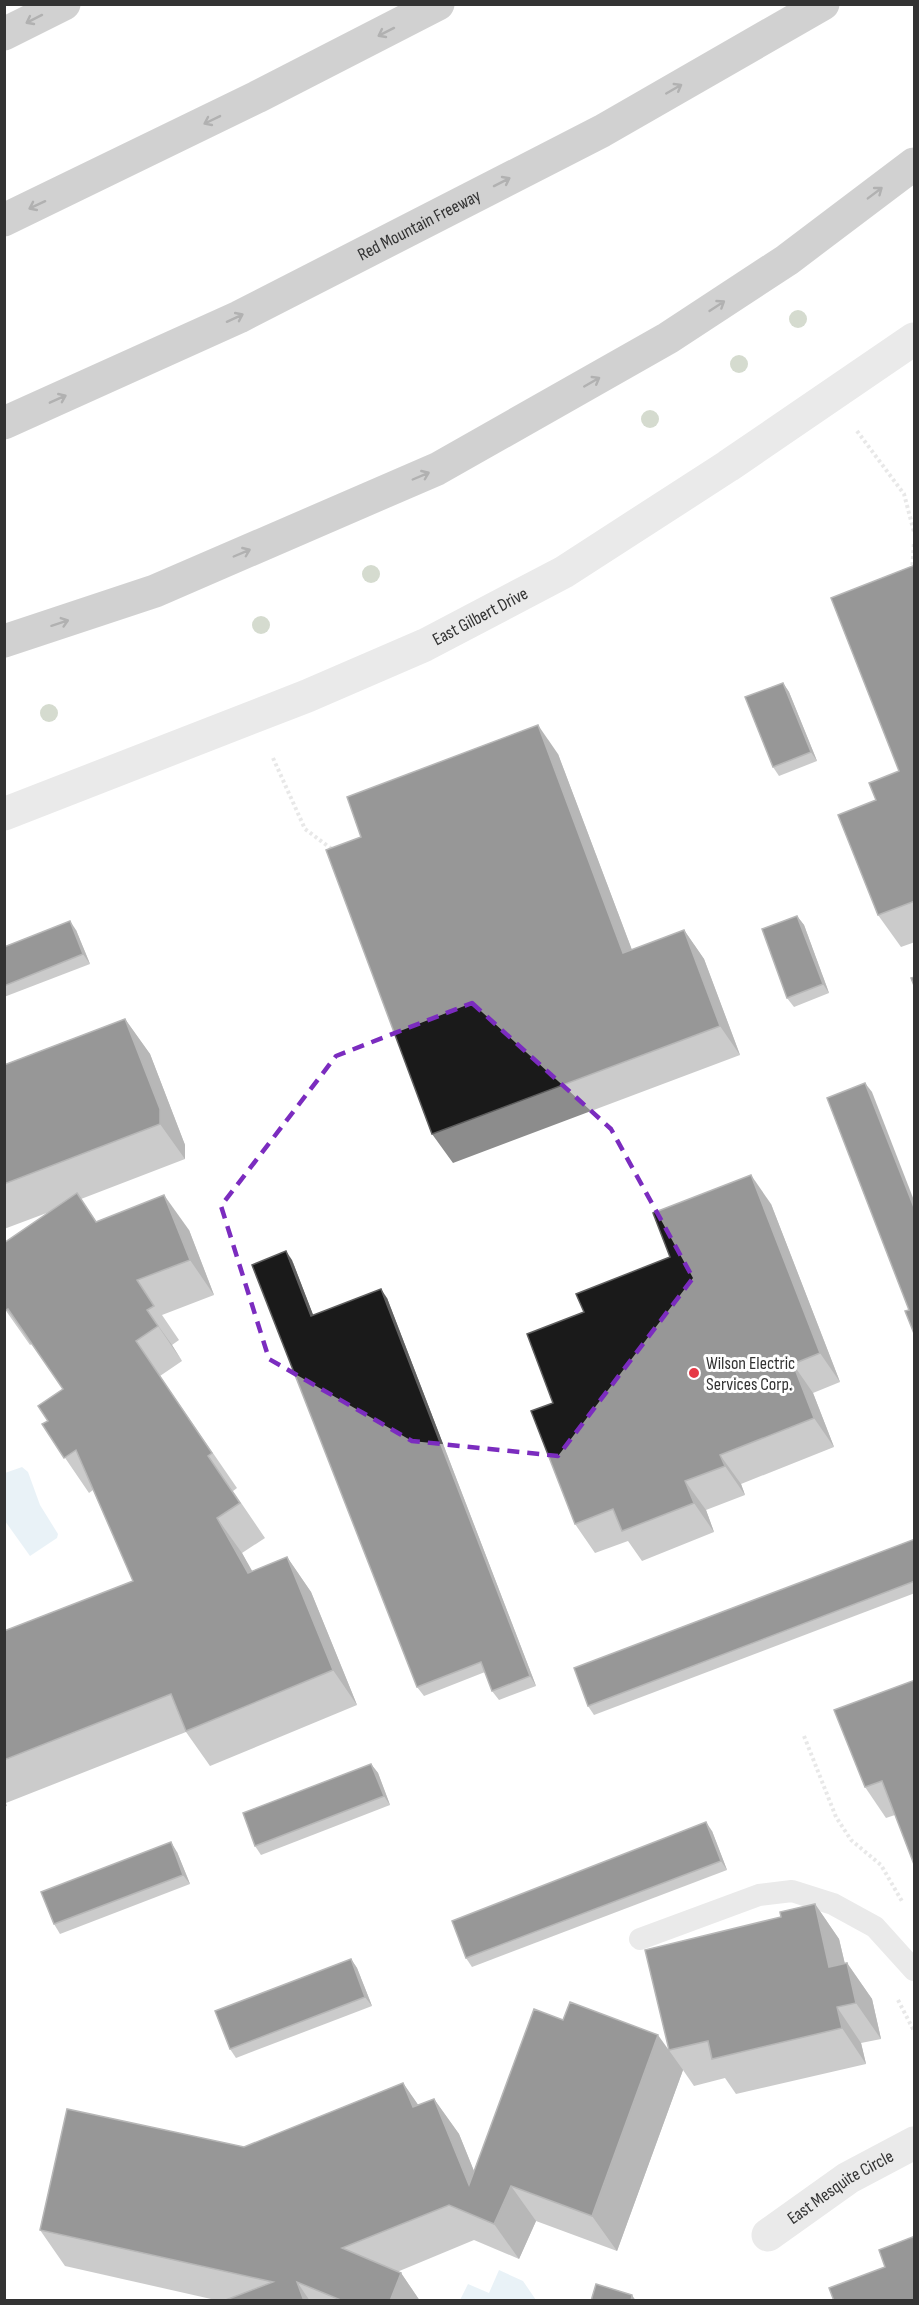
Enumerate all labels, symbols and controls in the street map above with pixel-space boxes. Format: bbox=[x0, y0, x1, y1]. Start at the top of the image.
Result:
one-way arrow bbox=[25, 14, 43, 26]
one-way arrow bbox=[377, 26, 395, 38]
one-way arrow bbox=[665, 83, 682, 95]
one-way arrow bbox=[204, 114, 221, 126]
one-way arrow bbox=[493, 175, 511, 187]
street label: Red Mountain Freeway bbox=[354, 185, 484, 265]
one-way arrow bbox=[867, 187, 883, 200]
one-way arrow bbox=[28, 200, 46, 212]
one-way arrow bbox=[708, 300, 725, 312]
one-way arrow bbox=[226, 312, 244, 324]
one-way arrow bbox=[582, 376, 600, 387]
one-way arrow bbox=[48, 392, 66, 404]
one-way arrow bbox=[412, 470, 430, 481]
one-way arrow bbox=[233, 547, 251, 558]
street label: East Gilbert Drive bbox=[429, 582, 531, 650]
one-way arrow bbox=[50, 616, 69, 627]
place label: Wilson Electric Services Corp. bbox=[706, 1353, 795, 1395]
marker: Wilson Electric Services Corp. bbox=[687, 1366, 701, 1380]
street label: East Mesquite Circle bbox=[783, 2145, 897, 2228]

